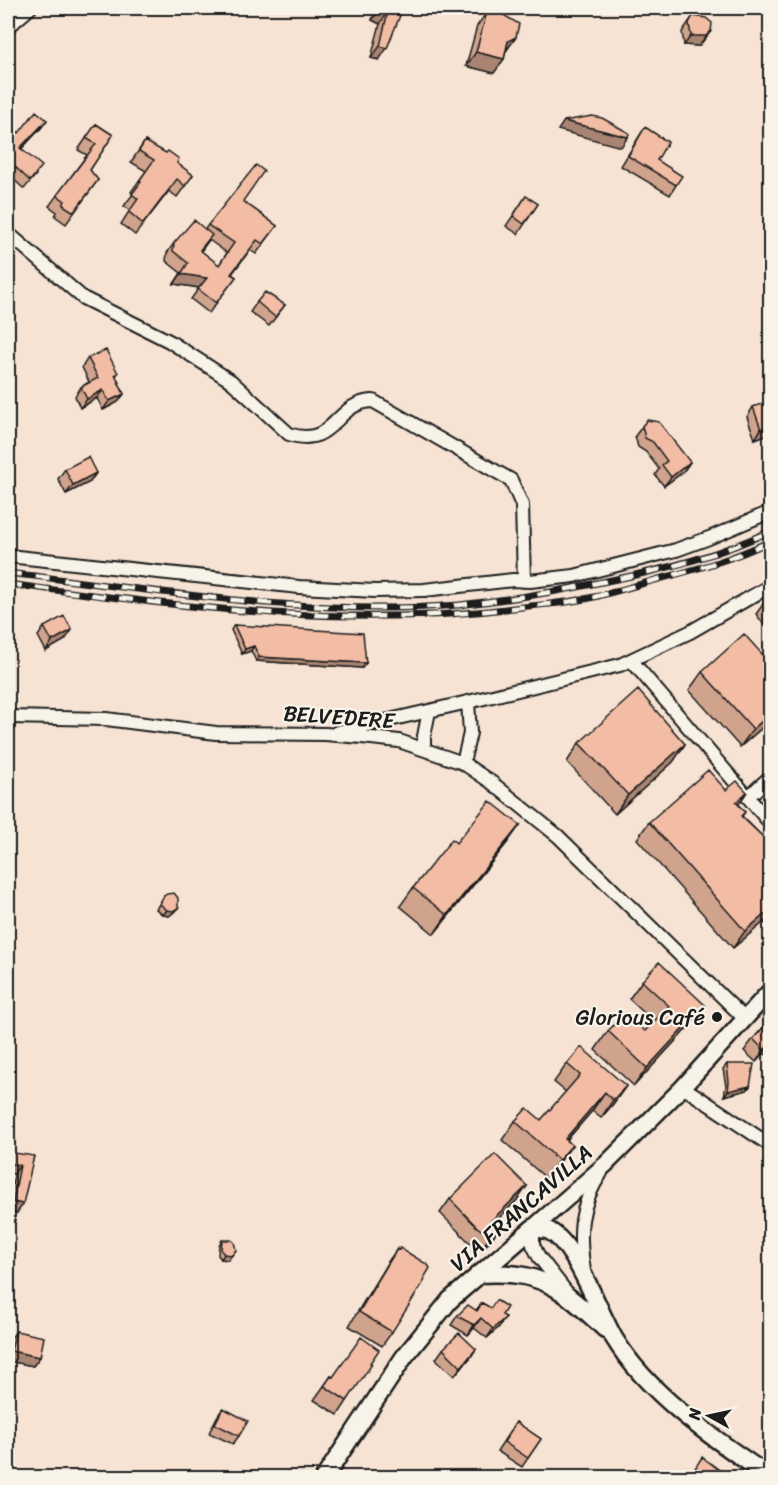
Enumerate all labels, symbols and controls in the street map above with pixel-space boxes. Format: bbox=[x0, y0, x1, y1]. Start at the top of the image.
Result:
street label: BELVEDERE bbox=[282, 694, 398, 740]
place label: Glorious Café bbox=[576, 998, 705, 1037]
marker: Glorious Café bbox=[710, 1010, 724, 1024]
street label: VIA FRANCAVILLA bbox=[441, 1135, 601, 1281]
north arrow bbox=[679, 1386, 739, 1446]
text: N bbox=[679, 1406, 710, 1422]

